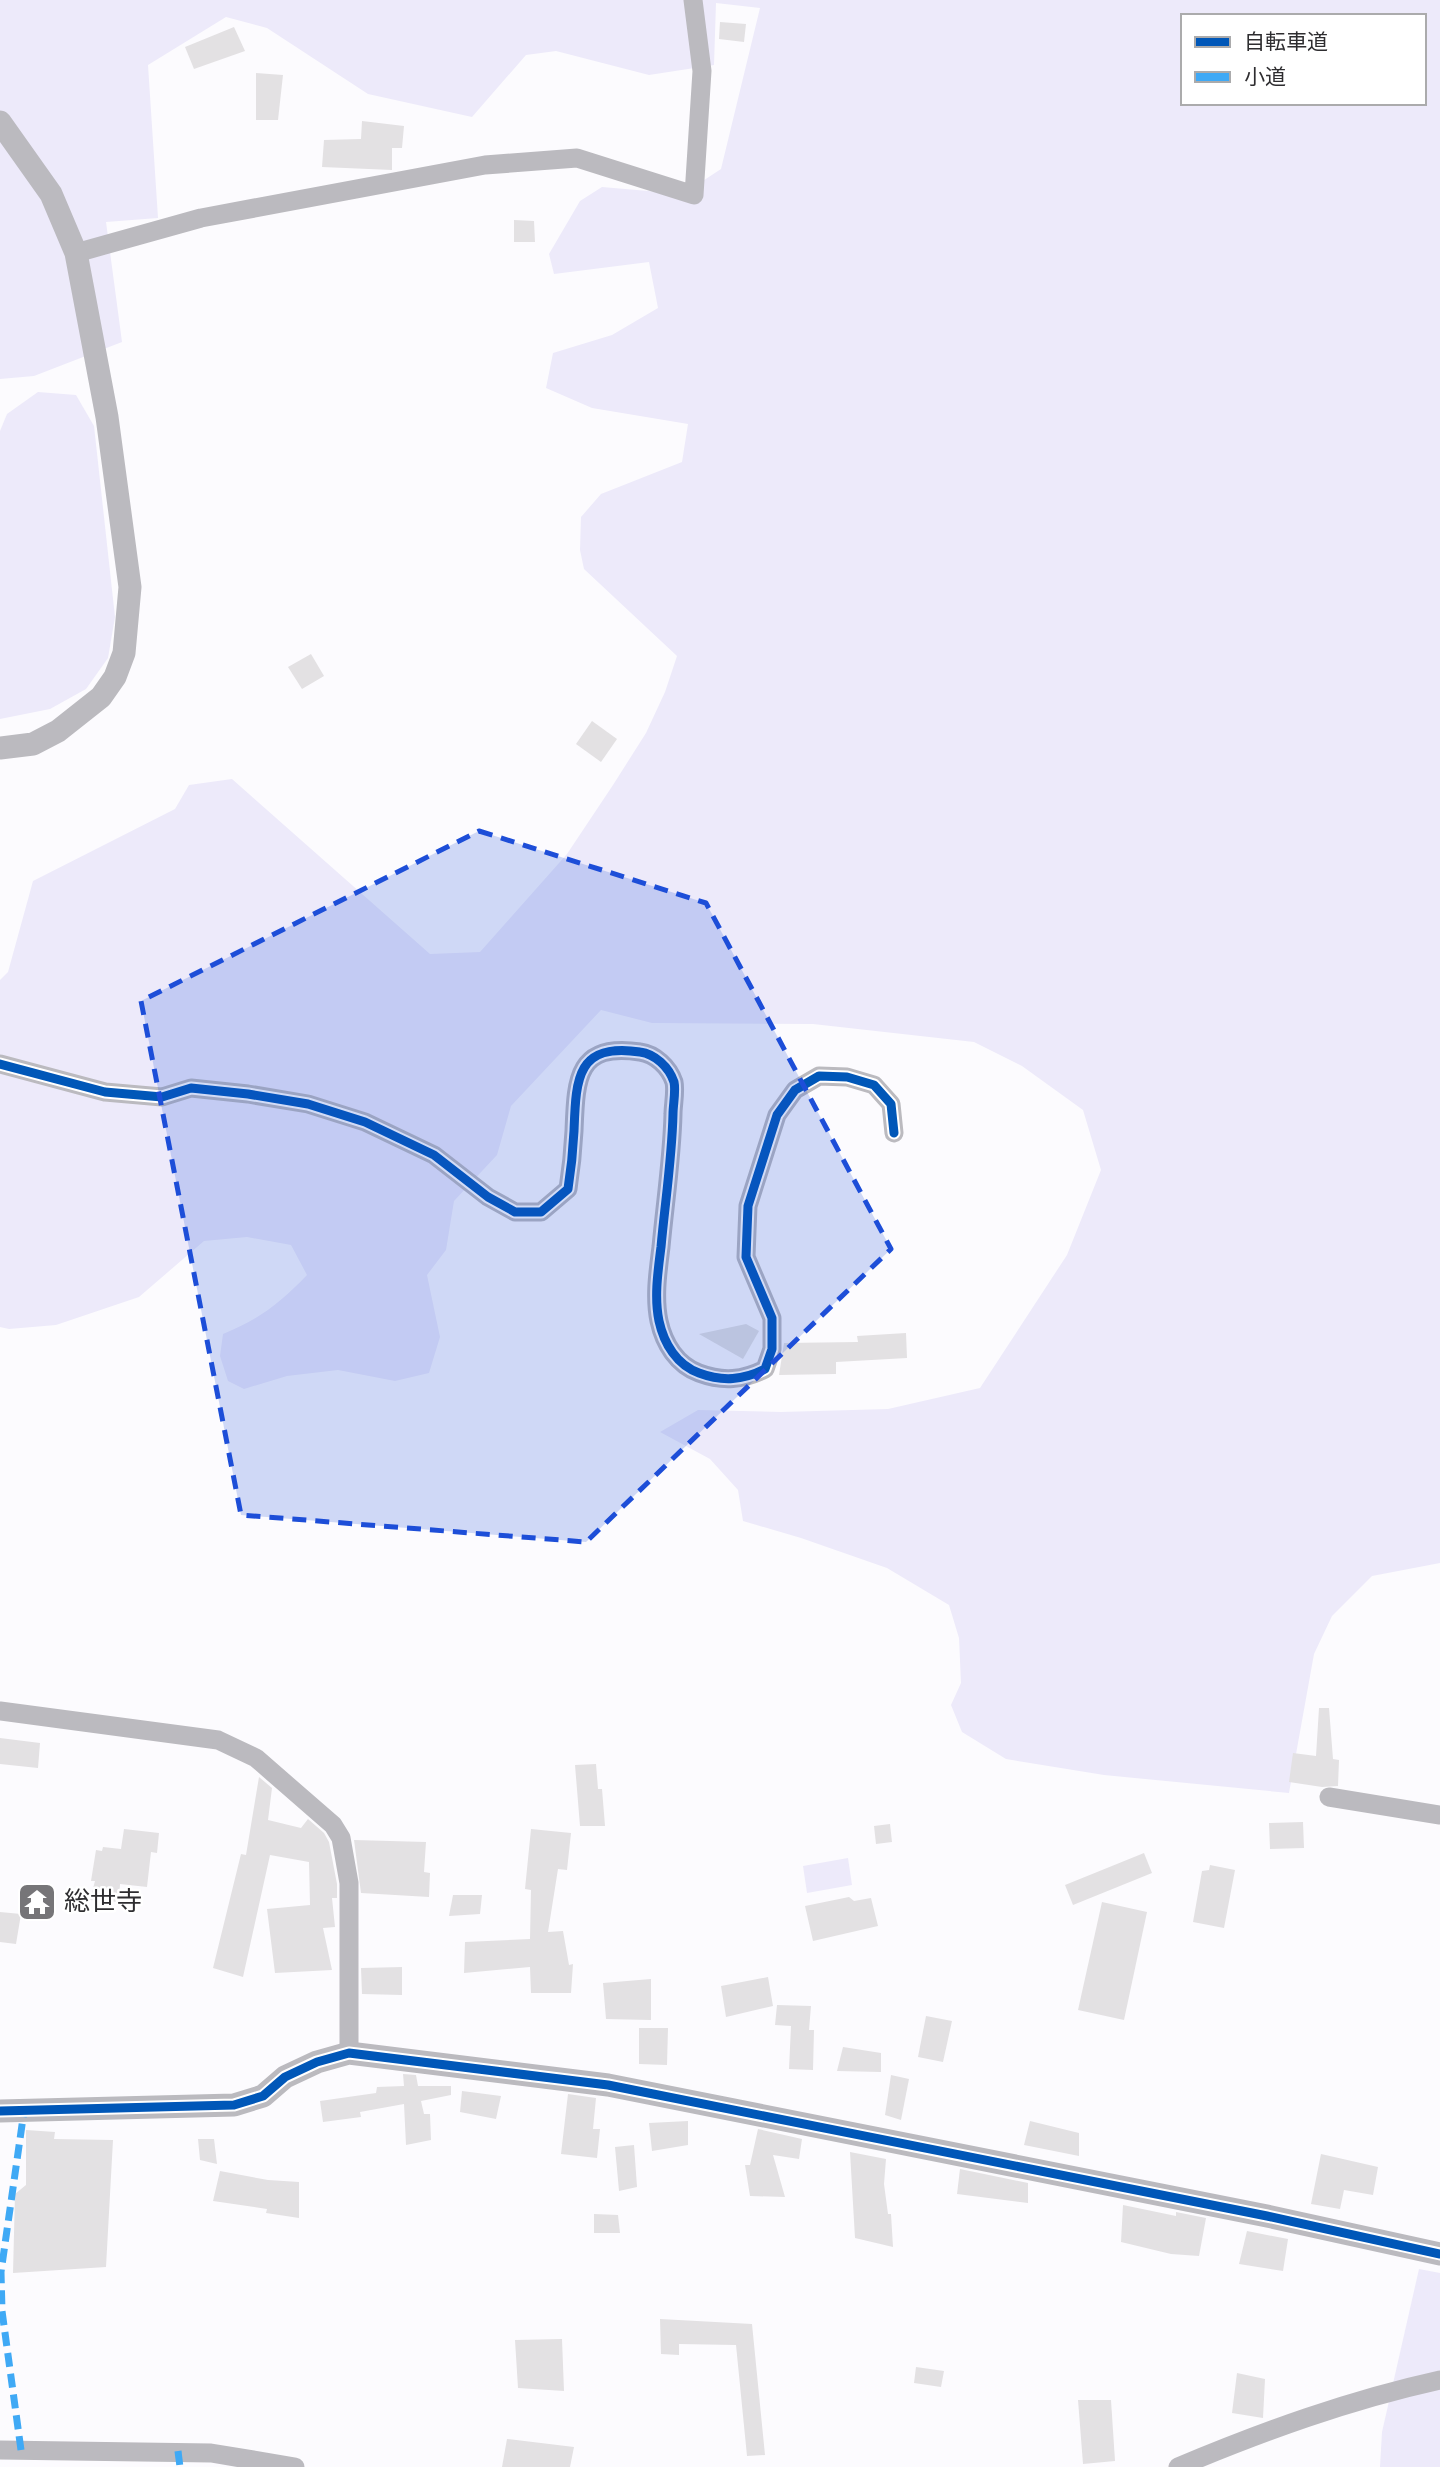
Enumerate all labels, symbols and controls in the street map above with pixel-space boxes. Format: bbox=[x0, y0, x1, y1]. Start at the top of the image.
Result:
legend bbox=[1181, 14, 1426, 105]
text: 自転車道 bbox=[1244, 31, 1328, 53]
text: 小道 bbox=[1244, 66, 1286, 88]
temple icon: 総世寺 bbox=[16, 1881, 58, 1923]
place label: 総世寺 bbox=[64, 1888, 142, 1915]

